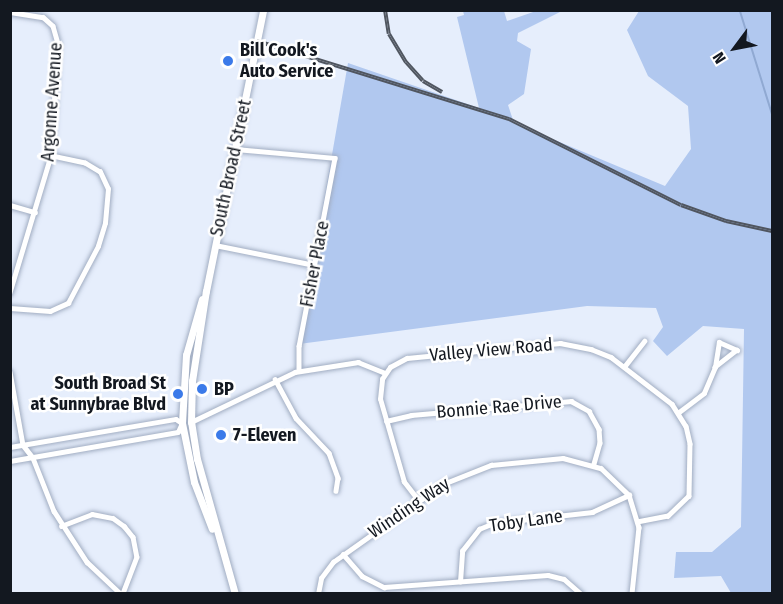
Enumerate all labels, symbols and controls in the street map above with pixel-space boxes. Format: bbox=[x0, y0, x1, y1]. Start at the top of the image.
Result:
north arrow bbox=[705, 18, 765, 78]
place label: Bill Cook's Auto Service bbox=[240, 40, 333, 82]
street label: Argonne Avenue bbox=[37, 42, 67, 162]
text: N bbox=[709, 49, 730, 67]
marker: Bill Cook's Auto Service bbox=[221, 54, 235, 68]
street label: South Broad Street bbox=[206, 98, 256, 238]
street label: Fisher Place bbox=[296, 219, 334, 309]
street label: Valley View Road bbox=[429, 334, 553, 366]
place label: South Broad St at Sunnybrae Blvd bbox=[30, 373, 166, 416]
place label: BP bbox=[214, 378, 234, 400]
marker: BP bbox=[195, 382, 209, 396]
marker: South Broad St at Sunnybrae Blvd bbox=[171, 387, 185, 401]
street label: Bonnie Rae Drive bbox=[435, 391, 563, 423]
place label: 7-Eleven bbox=[233, 424, 296, 446]
marker: 7-Eleven bbox=[214, 428, 228, 442]
street label: Winding Way bbox=[364, 473, 454, 543]
street label: Toby Lane bbox=[488, 505, 564, 537]

